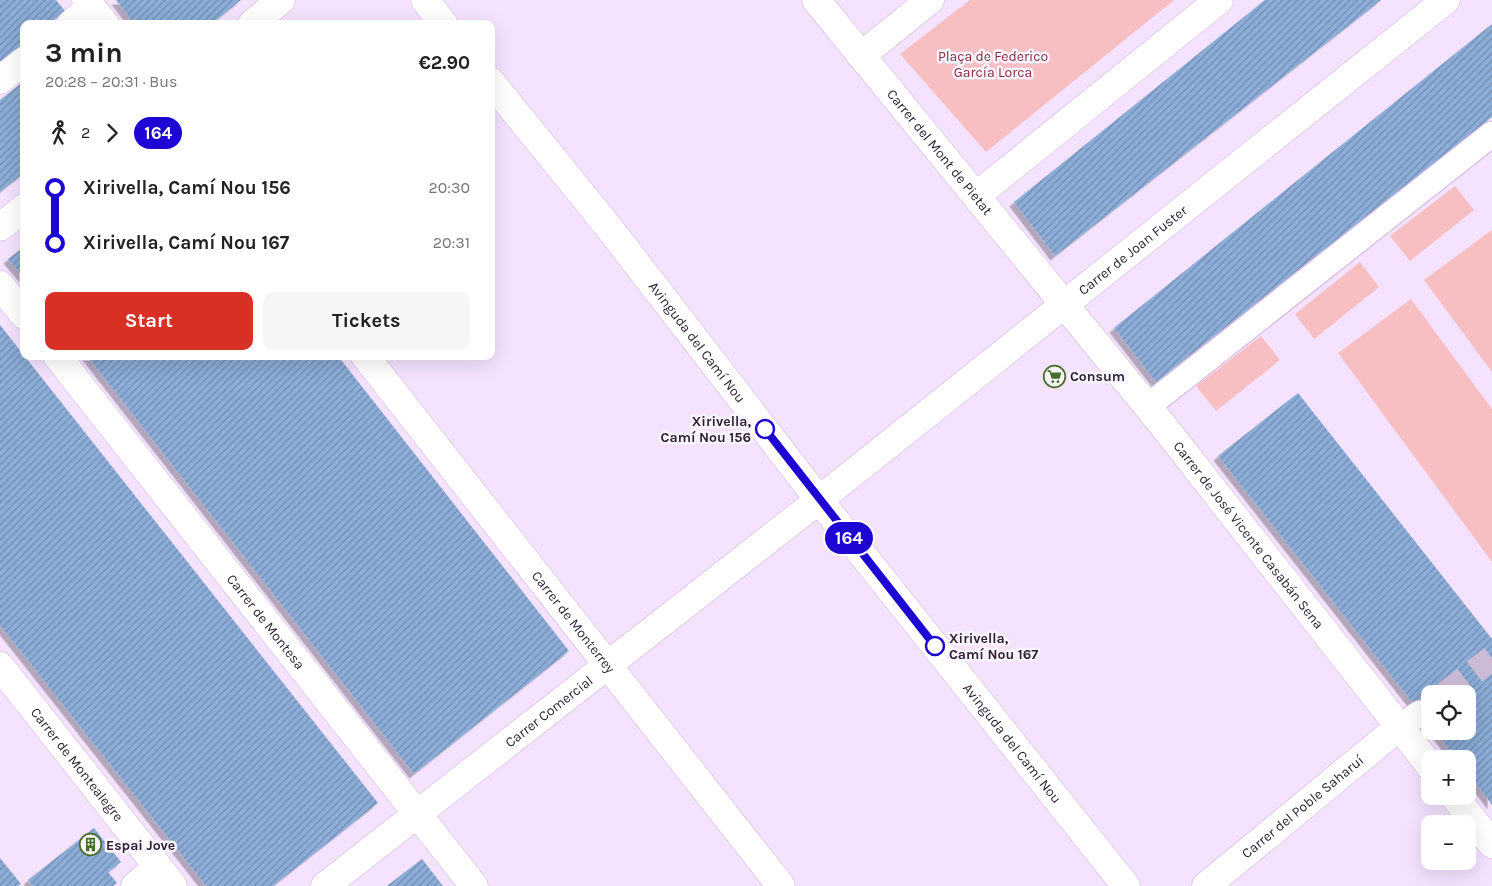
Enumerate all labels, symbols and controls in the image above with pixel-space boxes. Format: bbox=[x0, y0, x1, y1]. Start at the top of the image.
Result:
text: 3 min bbox=[45, 36, 123, 69]
park label: Plaça de Federico García Lorca bbox=[938, 48, 1048, 81]
text: €2.90 bbox=[419, 52, 470, 74]
text: 20:28 – 20:31 · Bus bbox=[45, 72, 177, 91]
street label: Carrer del Mont de Pietat bbox=[884, 85, 996, 218]
icon: walk bbox=[45, 119, 73, 147]
icon: forward bbox=[98, 119, 126, 147]
text: 164 bbox=[144, 122, 172, 144]
text: 2 bbox=[81, 123, 90, 142]
text: Xirivella, Camí Nou 156 bbox=[83, 177, 291, 199]
text: 20:30 bbox=[429, 178, 470, 197]
street label: Carrer de Joan Fuster bbox=[1075, 201, 1191, 298]
text: Xirivella, Camí Nou 167 bbox=[83, 232, 289, 254]
text: 20:31 bbox=[433, 233, 470, 252]
street label: Avinguda del Camí Nou bbox=[645, 278, 749, 406]
button: Start bbox=[45, 292, 253, 350]
button: Tickets bbox=[263, 292, 470, 350]
supermarket icon: Consum bbox=[1042, 364, 1066, 388]
place label: Consum bbox=[1070, 368, 1125, 385]
place label: Xirivella, Camí Nou 156 bbox=[661, 413, 751, 446]
marker: Xirivella, Camí Nou 156 bbox=[755, 419, 775, 439]
street label: Carrer de José Vicente Casabán Sena bbox=[1170, 438, 1328, 632]
line badge: 164 bbox=[820, 522, 878, 554]
text: 164 bbox=[835, 527, 863, 549]
street label: Carrer de Monterrey bbox=[528, 567, 619, 677]
street label: Carrer de Montesa bbox=[223, 571, 309, 673]
place label: Xirivella, Camí Nou 167 bbox=[949, 630, 1038, 663]
marker: Xirivella, Camí Nou 167 bbox=[925, 636, 945, 656]
street label: Carrer Comercial bbox=[502, 672, 596, 751]
street label: Avinguda del Camí Nou bbox=[959, 680, 1065, 807]
map controls bbox=[1421, 685, 1476, 870]
button: locate bbox=[1421, 685, 1476, 740]
street label: Carrer de Montealegre bbox=[27, 704, 127, 825]
button: + bbox=[1421, 750, 1476, 805]
street label: Carrer del Poble Saharuí bbox=[1238, 751, 1368, 862]
button: − bbox=[1421, 815, 1476, 870]
building icon: Espai Jove bbox=[78, 833, 102, 857]
place label: Espai Jove bbox=[106, 837, 175, 854]

